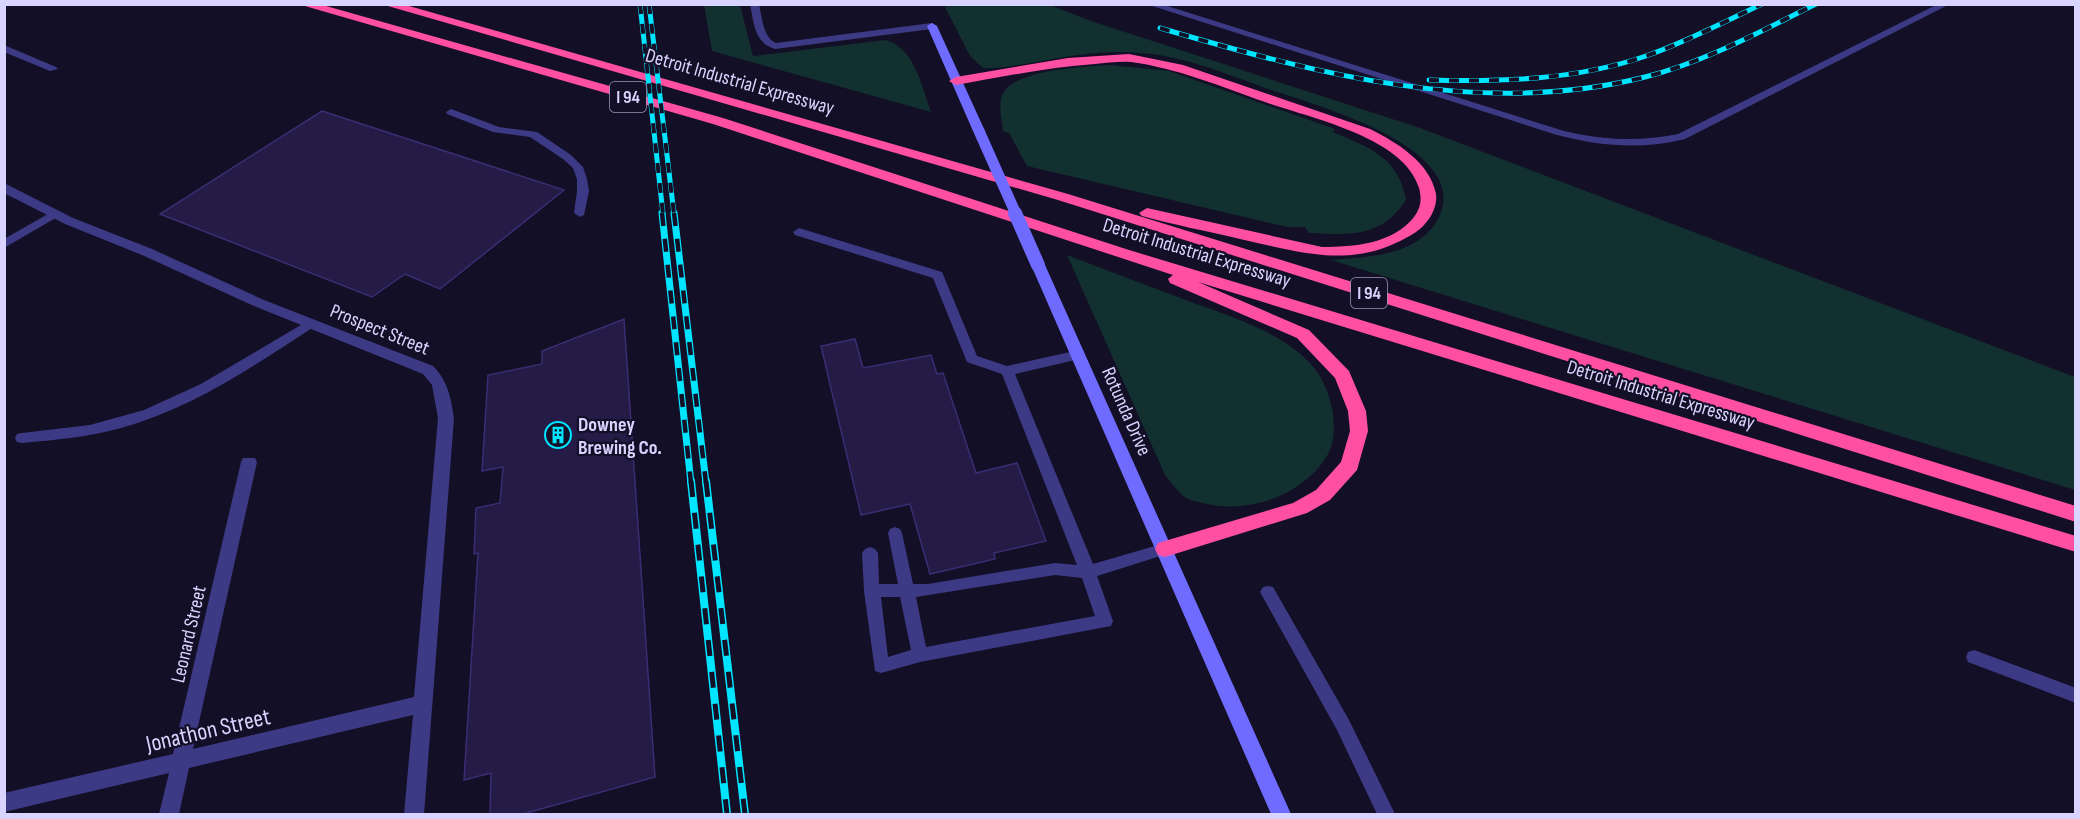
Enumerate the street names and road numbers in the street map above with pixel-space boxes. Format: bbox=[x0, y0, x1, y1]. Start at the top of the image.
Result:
street label: Detroit Industrial Expressway bbox=[643, 44, 837, 120]
road number: I 94 bbox=[610, 82, 646, 112]
street label: Detroit Industrial Expressway bbox=[1100, 213, 1294, 293]
road number: I 94 bbox=[1351, 278, 1387, 308]
street label: Prospect Street bbox=[326, 299, 433, 361]
street label: Detroit Industrial Expressway bbox=[1564, 355, 1758, 435]
street label: Rotunda Drive bbox=[1096, 363, 1156, 459]
street label: Leonard Street bbox=[166, 583, 212, 685]
street label: Jonathon Street bbox=[142, 702, 273, 759]

